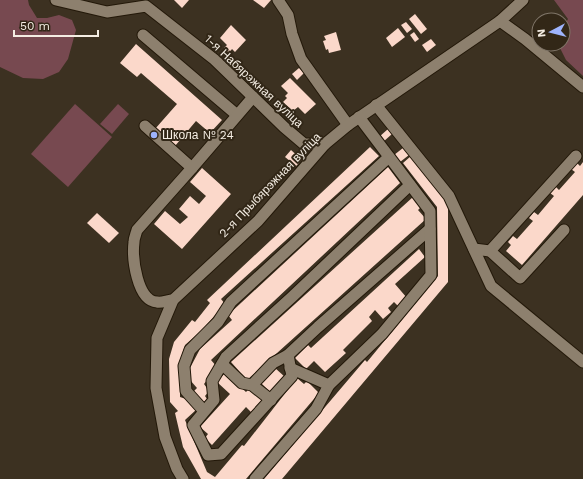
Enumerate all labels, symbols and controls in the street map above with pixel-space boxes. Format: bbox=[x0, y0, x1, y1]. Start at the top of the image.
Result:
scale bar bbox=[14, 12, 98, 38]
north arrow bbox=[531, 12, 571, 52]
text: 50 m bbox=[20, 19, 50, 33]
text: N bbox=[535, 28, 549, 38]
street label: 1-я Набярэжная вуліца bbox=[202, 32, 306, 131]
place label: Школа № 24 bbox=[162, 128, 234, 142]
street label: 2-я Прыбярэжная вуліца bbox=[216, 129, 324, 240]
marker: Школа № 24 bbox=[149, 130, 159, 140]

